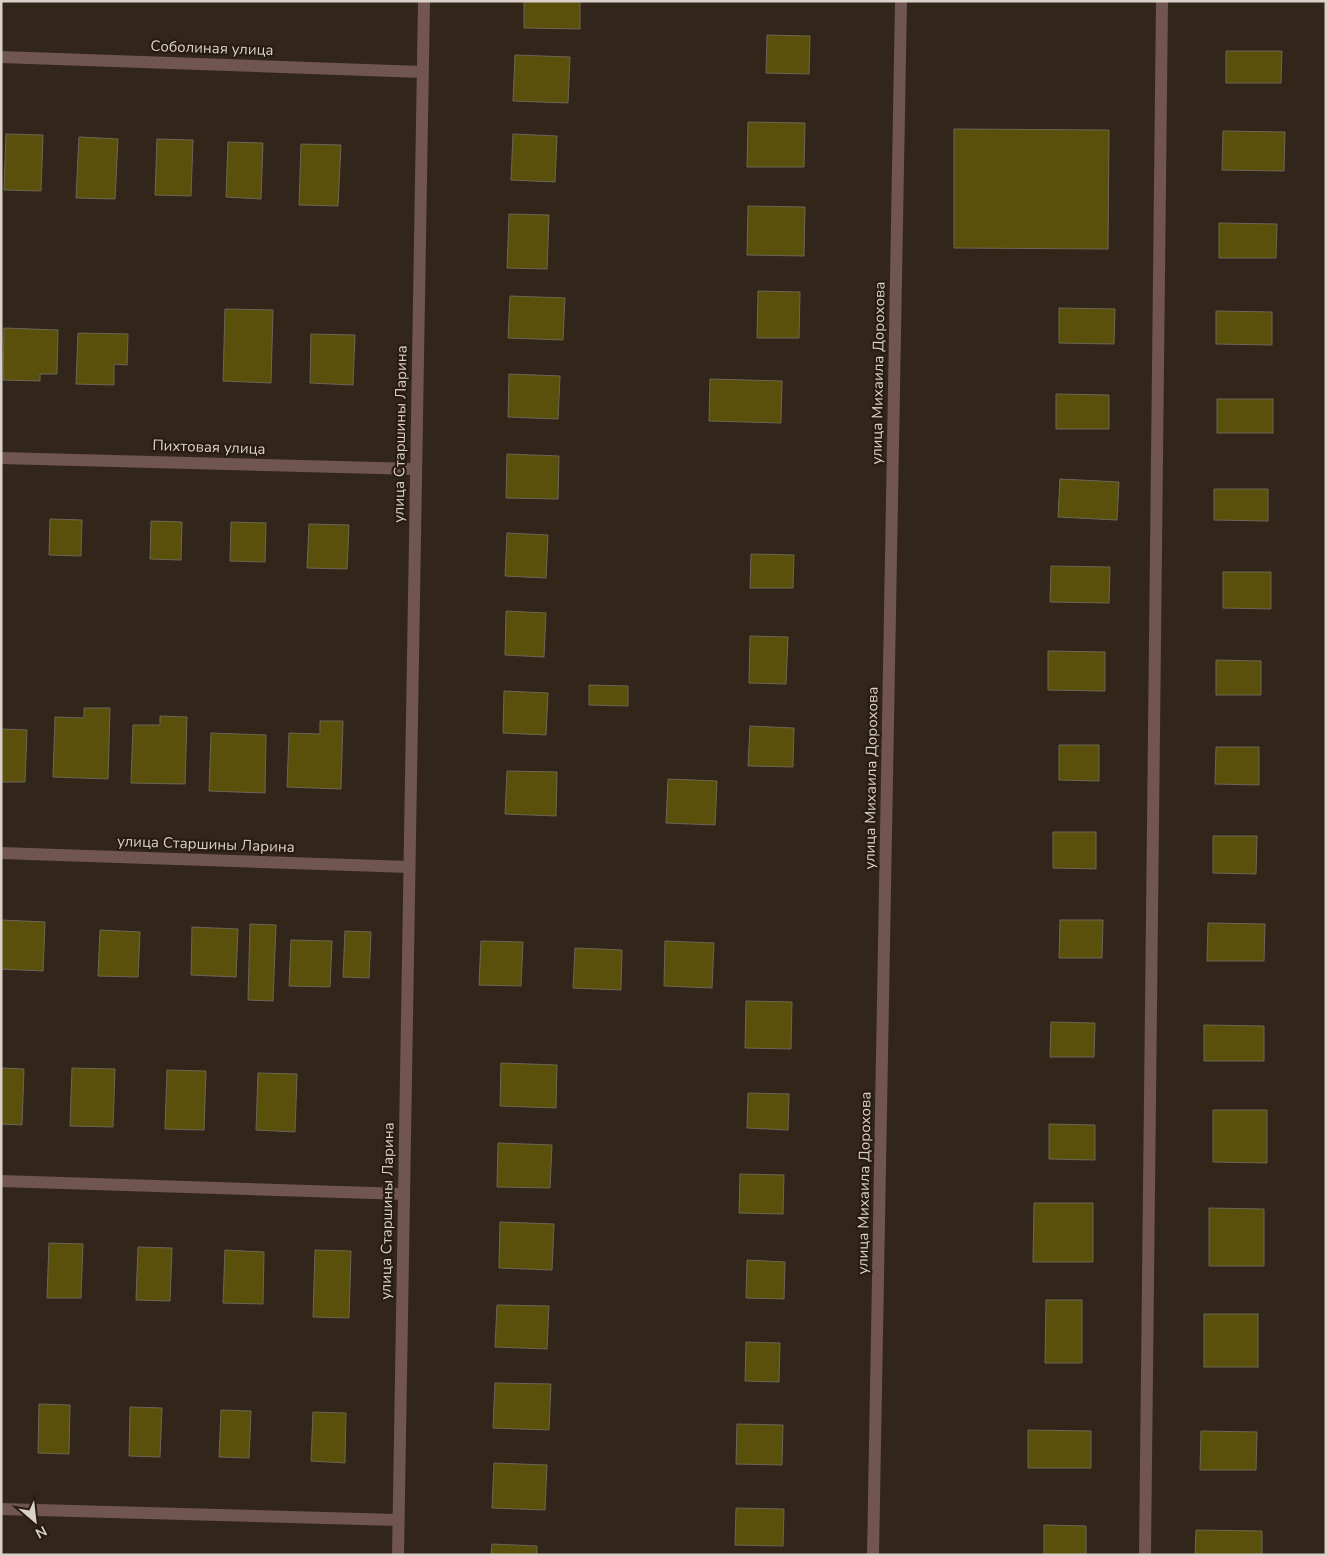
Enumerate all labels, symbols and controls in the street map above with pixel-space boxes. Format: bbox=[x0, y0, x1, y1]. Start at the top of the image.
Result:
street label: Соболиная улица bbox=[150, 36, 274, 60]
street label: улица Михаила Дорохова bbox=[866, 282, 890, 464]
street label: улица Старшины Ларина bbox=[388, 345, 412, 523]
street label: Пихтовая улица bbox=[152, 435, 266, 459]
street label: улица Михаила Дорохова bbox=[859, 687, 883, 869]
street label: улица Старшины Ларина bbox=[117, 831, 295, 857]
street label: улица Михаила Дорохова bbox=[852, 1092, 876, 1274]
street label: улица Старшины Ларина bbox=[375, 1122, 399, 1300]
north arrow bbox=[10, 1496, 60, 1546]
text: N bbox=[32, 1521, 50, 1543]

